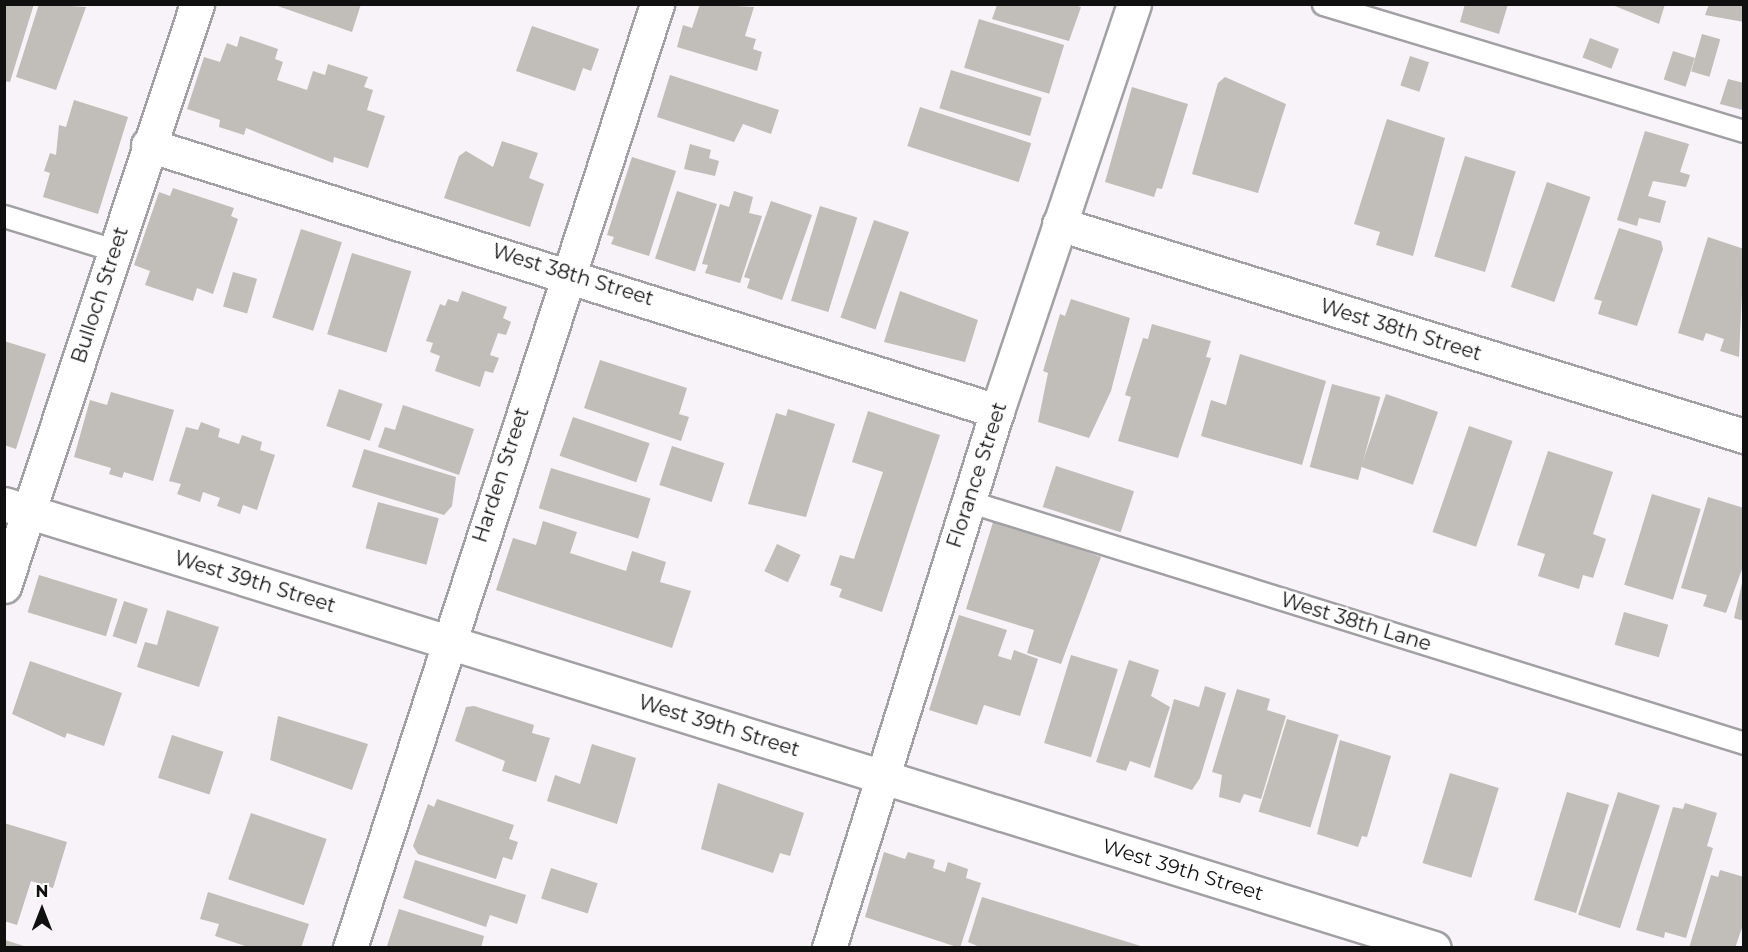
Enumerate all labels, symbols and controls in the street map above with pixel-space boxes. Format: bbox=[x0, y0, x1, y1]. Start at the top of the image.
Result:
street label: Bulloch Street bbox=[67, 224, 133, 366]
street label: West 38th Street bbox=[489, 239, 657, 311]
street label: West 38th Street bbox=[1317, 294, 1485, 366]
street label: Florance Street bbox=[942, 399, 1012, 551]
street label: Harden Street bbox=[468, 404, 534, 546]
street label: West 39th Street bbox=[171, 546, 339, 618]
street label: West 38th Lane bbox=[1278, 588, 1434, 656]
street label: West 39th Street bbox=[635, 690, 803, 762]
street label: West 39th Street bbox=[1099, 834, 1267, 906]
north arrow bbox=[12, 880, 72, 940]
text: N bbox=[36, 882, 48, 901]

